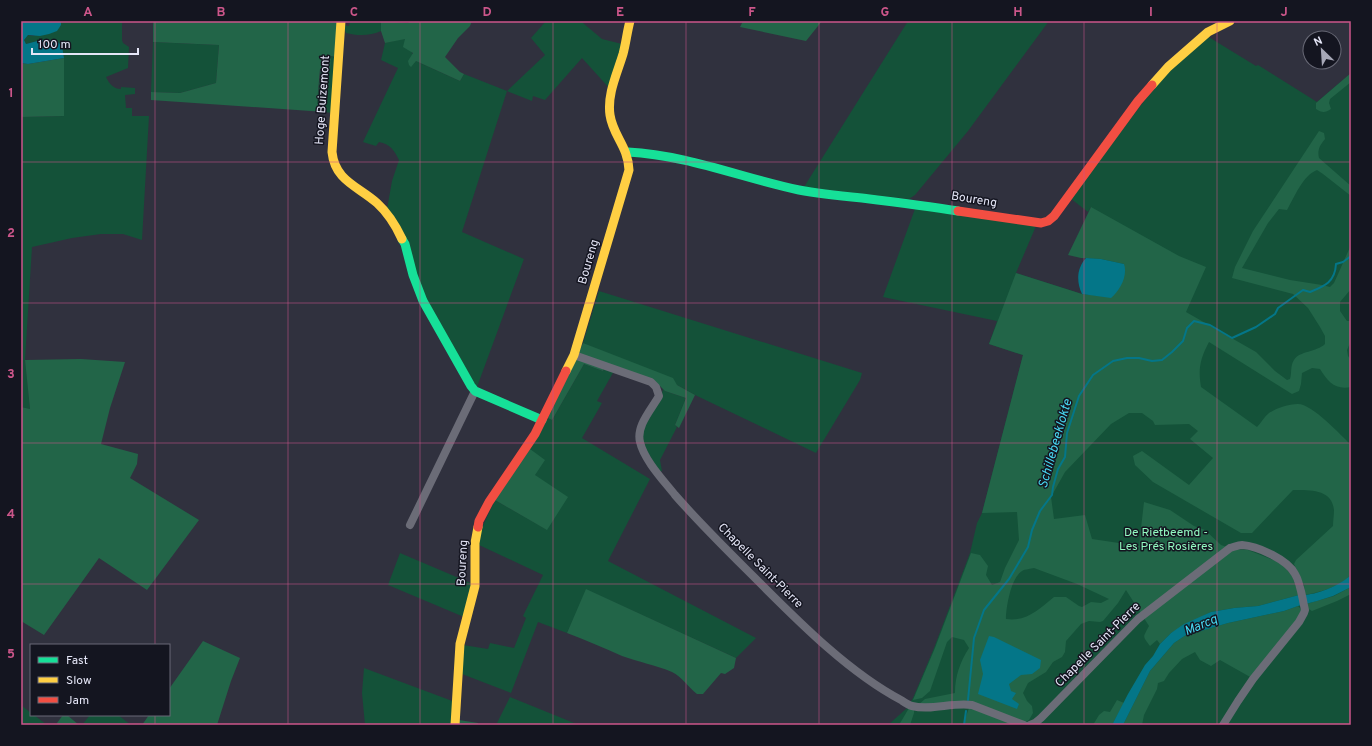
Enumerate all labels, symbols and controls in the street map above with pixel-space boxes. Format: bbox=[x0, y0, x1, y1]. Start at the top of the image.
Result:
text: A bbox=[83, 5, 93, 21]
text: B bbox=[217, 5, 226, 21]
text: C bbox=[350, 5, 358, 21]
text: D bbox=[482, 5, 492, 21]
text: E bbox=[616, 5, 624, 21]
text: F bbox=[748, 5, 756, 21]
text: G bbox=[881, 5, 890, 21]
text: H bbox=[1013, 5, 1023, 21]
text: I bbox=[1149, 5, 1153, 21]
text: J bbox=[1280, 5, 1288, 21]
scale bar bbox=[32, 30, 138, 56]
north arrow bbox=[1302, 30, 1342, 70]
text: N bbox=[1312, 34, 1325, 50]
text: 100 m bbox=[38, 37, 71, 53]
street label: Hoge Buizemont bbox=[312, 55, 334, 145]
text: 1 bbox=[8, 86, 14, 102]
street label: Boureng bbox=[950, 188, 998, 212]
text: 2 bbox=[7, 226, 15, 242]
street label: Boureng bbox=[575, 238, 603, 286]
text: 3 bbox=[7, 367, 15, 383]
water label: Schillebeeklokte bbox=[1036, 397, 1076, 490]
text: 4 bbox=[7, 507, 15, 523]
street label: Chapelle Saint-Pierre bbox=[714, 520, 806, 612]
park label: De Rietbeemd - Les Prés Rosières bbox=[1119, 525, 1213, 555]
street label: Boureng bbox=[454, 540, 472, 586]
street label: Chapelle Saint-Pierre bbox=[1052, 599, 1144, 691]
water label: Marcq bbox=[1182, 612, 1221, 640]
legend bbox=[30, 644, 170, 716]
text: 5 bbox=[7, 647, 15, 663]
text: Fast bbox=[66, 653, 88, 669]
text: Slow bbox=[66, 673, 92, 689]
text: Jam bbox=[66, 693, 89, 709]

